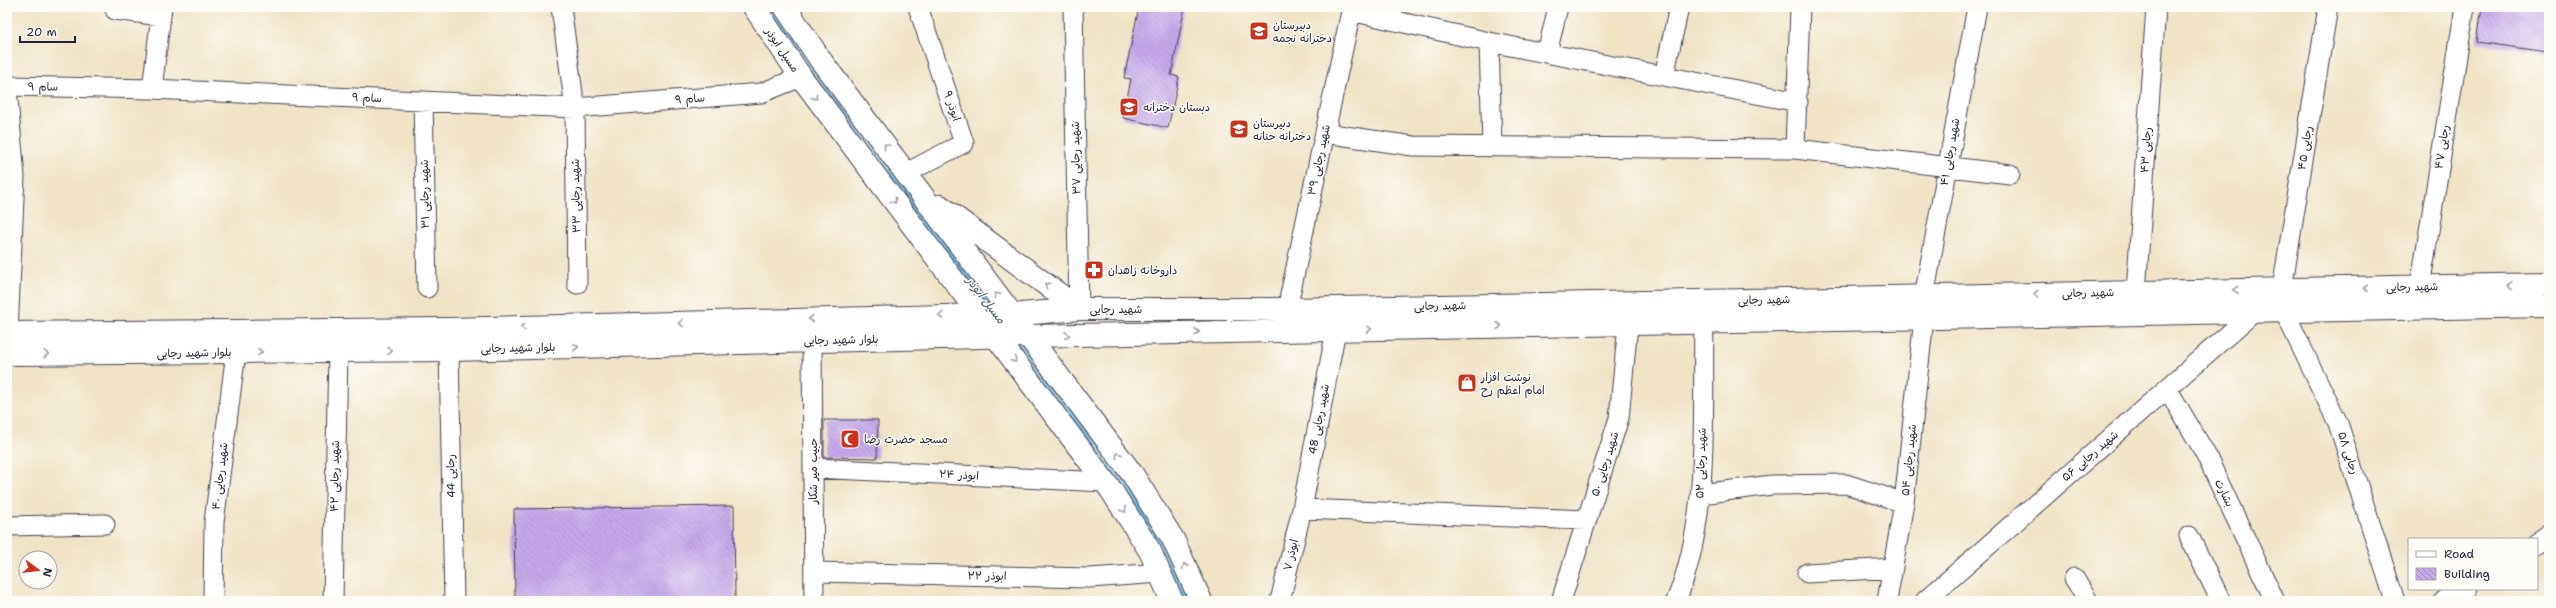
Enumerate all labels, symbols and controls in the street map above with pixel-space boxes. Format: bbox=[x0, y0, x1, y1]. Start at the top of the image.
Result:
scale bar bbox=[20, 18, 75, 44]
place label: دبیرستان دخترانه نجمه bbox=[1273, 18, 1332, 46]
school or university icon: دبیرستان دخترانه نجمه bbox=[1248, 20, 1270, 42]
text: 20 m bbox=[26, 24, 57, 40]
street label: مسیل ابوذر bbox=[761, 24, 802, 75]
street label: سام ۹ bbox=[28, 79, 58, 96]
street label: ابوذر ۹ bbox=[940, 89, 964, 123]
street label: سام ۹ bbox=[351, 90, 382, 107]
street label: سام ۹ bbox=[674, 90, 706, 109]
one-way arrow bbox=[811, 92, 818, 99]
school or university icon: دبستان دخترانه bbox=[1118, 96, 1140, 118]
place label: دبستان دخترانه bbox=[1143, 100, 1210, 115]
place label: دبیرستان دخترانه حنانه bbox=[1253, 116, 1311, 144]
street label: شهید رجایی ۴۱ bbox=[1937, 117, 1963, 187]
school or university icon: دبیرستان دخترانه حنانه bbox=[1228, 118, 1250, 140]
street label: شهید رجایی ۳۷ bbox=[1068, 121, 1084, 195]
street label: شهید رجایی ۳۹ bbox=[1304, 123, 1334, 197]
street label: رجایی ۴۷ bbox=[2431, 124, 2453, 170]
street label: رجایی ۴۵ bbox=[2294, 125, 2316, 171]
street label: رجایی ۴۳ bbox=[2137, 127, 2155, 173]
one-way arrow bbox=[883, 144, 890, 151]
street label: شهید رجایی ۳۱ bbox=[417, 159, 433, 229]
street label: شهید رجایی ۳۳ bbox=[568, 159, 584, 233]
one-way arrow bbox=[889, 196, 896, 203]
pharmacy icon: داروخانه زاهدان bbox=[1083, 259, 1105, 281]
place label: داروخانه زاهدان bbox=[1108, 263, 1177, 278]
water label: مسیل ابوذر bbox=[962, 271, 1009, 327]
street label: شهید رجایی bbox=[2386, 279, 2438, 295]
one-way arrow bbox=[2507, 281, 2513, 289]
one-way arrow bbox=[1045, 283, 1052, 290]
one-way arrow bbox=[2363, 284, 2369, 292]
street label: شهید رجایی bbox=[2062, 285, 2114, 301]
one-way arrow bbox=[2233, 286, 2239, 295]
one-way arrow bbox=[2033, 290, 2039, 298]
one-way arrow bbox=[994, 292, 1002, 299]
street label: شهید رجایی bbox=[1738, 292, 1790, 308]
street label: شهید رجایی bbox=[1414, 298, 1466, 314]
street label: شهید رجایی bbox=[1090, 302, 1142, 317]
one-way arrow bbox=[938, 312, 944, 320]
one-way arrow bbox=[808, 315, 814, 324]
one-way arrow bbox=[678, 319, 684, 327]
one-way arrow bbox=[1496, 322, 1502, 330]
one-way arrow bbox=[520, 323, 526, 331]
one-way arrow bbox=[1366, 325, 1372, 333]
one-way arrow bbox=[1194, 328, 1200, 336]
one-way arrow bbox=[1064, 331, 1070, 339]
street label: بلوار شهید رجایی bbox=[804, 332, 878, 348]
street label: بلوار شهید رجایی bbox=[481, 340, 555, 356]
one-way arrow bbox=[573, 343, 579, 351]
street label: بلوار شهید رجایی bbox=[157, 345, 231, 361]
one-way arrow bbox=[387, 347, 393, 355]
one-way arrow bbox=[257, 348, 263, 356]
one-way arrow bbox=[43, 350, 49, 358]
one-way arrow bbox=[1009, 356, 1016, 363]
place label: نوشت افزار امام اعظم رح bbox=[1480, 370, 1545, 399]
shop icon: نوشت افزار امام اعظم رح bbox=[1456, 372, 1478, 394]
street label: شهید رجایی 48 bbox=[1305, 383, 1333, 455]
street label: شهید رجایی ۵۴ bbox=[1898, 423, 1920, 497]
street label: شهید رجایی ۵۲ bbox=[1692, 427, 1710, 499]
street label: شهید رجایی ۵۶ bbox=[2059, 427, 2121, 485]
mosque icon: مسجد حضرت رضا bbox=[839, 428, 861, 450]
street label: شهید رجایی ۵۰ bbox=[1587, 430, 1623, 498]
street label: رجایی ۵۸ bbox=[2334, 430, 2362, 476]
place label: مسجد حضرت رضا bbox=[864, 432, 948, 447]
street label: حبیب میر شکار bbox=[806, 438, 821, 505]
street label: شهید رجایی ۴۲ bbox=[327, 440, 343, 512]
street label: شهید رجایی ۴۰ bbox=[208, 441, 232, 511]
one-way arrow bbox=[1115, 452, 1122, 459]
street label: رجایی 44 bbox=[443, 454, 459, 498]
street label: ابوذر ۲۴ bbox=[939, 466, 979, 484]
street label: بشارت bbox=[2211, 477, 2237, 509]
one-way arrow bbox=[1119, 506, 1127, 513]
street label: ابوذر ۷ bbox=[1280, 538, 1302, 572]
legend bbox=[2408, 538, 2538, 590]
text: Road bbox=[2444, 546, 2475, 562]
north arrow bbox=[18, 550, 58, 590]
one-way arrow bbox=[1182, 562, 1190, 570]
text: N bbox=[39, 566, 56, 579]
text: Building bbox=[2444, 566, 2490, 582]
street label: ابوذر ۲۲ bbox=[967, 568, 1007, 584]

